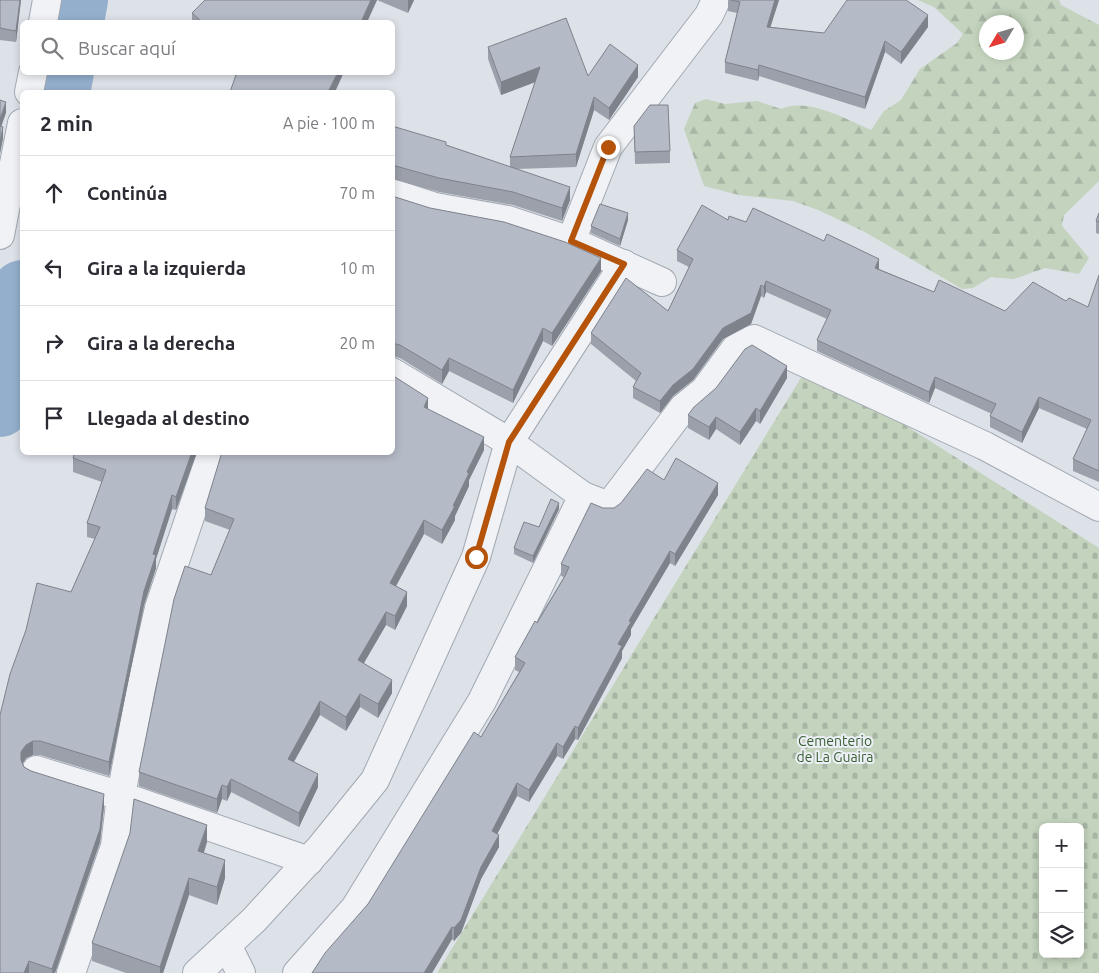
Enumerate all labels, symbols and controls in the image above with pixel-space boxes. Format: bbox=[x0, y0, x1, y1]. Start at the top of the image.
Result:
north arrow bbox=[979, 15, 1024, 60]
search box bbox=[20, 20, 395, 75]
icon: search bbox=[38, 34, 66, 62]
text: Buscar aquí bbox=[78, 37, 176, 59]
text: 2 min bbox=[40, 111, 93, 135]
text: A pie · 100 m bbox=[283, 114, 375, 132]
route end bbox=[597, 136, 620, 159]
icon: ahead bbox=[40, 179, 68, 207]
text: Continúa bbox=[87, 182, 168, 204]
text: 70 m bbox=[339, 184, 375, 202]
icon: left bbox=[40, 254, 68, 282]
text: Gira a la izquierda bbox=[87, 257, 246, 279]
text: 10 m bbox=[339, 259, 375, 277]
icon: right bbox=[40, 329, 68, 357]
text: Gira a la derecha bbox=[87, 332, 235, 354]
text: 20 m bbox=[339, 334, 375, 352]
icon: arrive bbox=[40, 404, 68, 432]
text: Llegada al destino bbox=[87, 407, 250, 429]
route start bbox=[465, 546, 488, 569]
park label: Cementerio de La Guaira bbox=[796, 733, 874, 765]
map controls bbox=[1039, 823, 1084, 958]
button: + bbox=[1039, 823, 1084, 868]
button: − bbox=[1039, 868, 1084, 913]
button: layers bbox=[1039, 913, 1084, 958]

